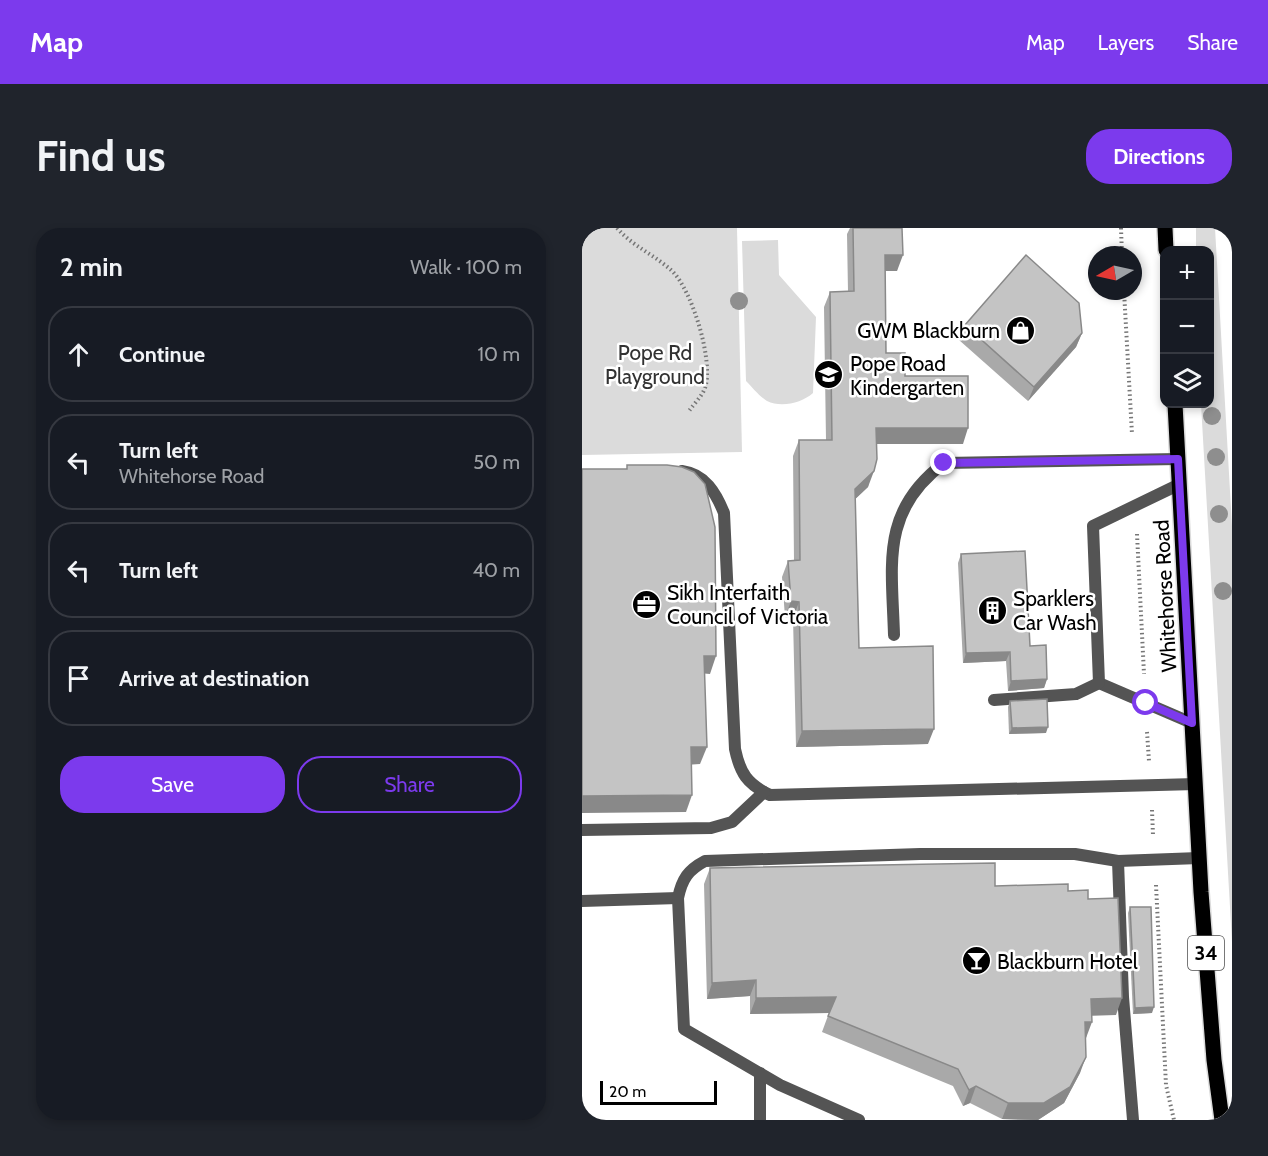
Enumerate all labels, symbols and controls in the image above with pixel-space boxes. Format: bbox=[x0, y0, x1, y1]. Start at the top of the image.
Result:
text: Map bbox=[30, 25, 83, 59]
text: Map bbox=[1026, 30, 1065, 55]
text: Layers bbox=[1098, 30, 1154, 55]
text: Share bbox=[1187, 30, 1238, 55]
button: Directions bbox=[1086, 129, 1232, 184]
text: Find us bbox=[36, 130, 165, 182]
north arrow bbox=[1088, 246, 1142, 300]
map controls bbox=[1160, 246, 1214, 408]
button: + bbox=[1160, 246, 1214, 300]
text: 2 min bbox=[60, 251, 123, 283]
text: Walk · 100 m bbox=[410, 255, 522, 279]
button: − bbox=[1160, 300, 1214, 354]
shop icon: GWM Blackburn bbox=[1005, 314, 1037, 346]
place label: GWM Blackburn bbox=[857, 318, 1000, 343]
icon: ahead bbox=[62, 338, 95, 371]
park label: Pope Rd Playground bbox=[605, 340, 705, 389]
text: Continue bbox=[119, 341, 205, 368]
text: 10 m bbox=[477, 342, 520, 366]
place label: Pope Road Kindergarten bbox=[850, 351, 964, 400]
button: layers bbox=[1160, 354, 1214, 408]
school or university icon: Pope Road Kindergarten bbox=[813, 359, 845, 391]
text: Turn left bbox=[119, 437, 198, 464]
icon: left bbox=[62, 446, 95, 479]
route end bbox=[930, 449, 956, 475]
text: 50 m bbox=[473, 450, 520, 474]
text: Whitehorse Road bbox=[119, 464, 264, 488]
street label: Whitehorse Road bbox=[1149, 519, 1181, 673]
icon: left bbox=[62, 554, 95, 587]
text: Turn left bbox=[119, 557, 198, 584]
text: 40 m bbox=[472, 558, 520, 582]
place label: Sikh Interfaith Council of Victoria bbox=[667, 580, 828, 629]
place label: Sparklers Car Wash bbox=[1013, 586, 1097, 635]
office icon: Sikh Interfaith Council of Victoria bbox=[630, 588, 662, 620]
building icon: Sparklers Car Wash bbox=[976, 594, 1008, 626]
icon: arrive bbox=[62, 662, 95, 695]
text: Arrive at destination bbox=[119, 665, 309, 692]
route start bbox=[1132, 689, 1158, 715]
button: Save bbox=[60, 756, 285, 813]
button: Share bbox=[297, 756, 522, 813]
road number: 34 bbox=[1188, 936, 1224, 970]
bar icon: Blackburn Hotel bbox=[960, 945, 992, 977]
place label: Blackburn Hotel bbox=[997, 949, 1138, 974]
scale bar bbox=[600, 1078, 717, 1106]
text: 20 m bbox=[609, 1082, 646, 1101]

